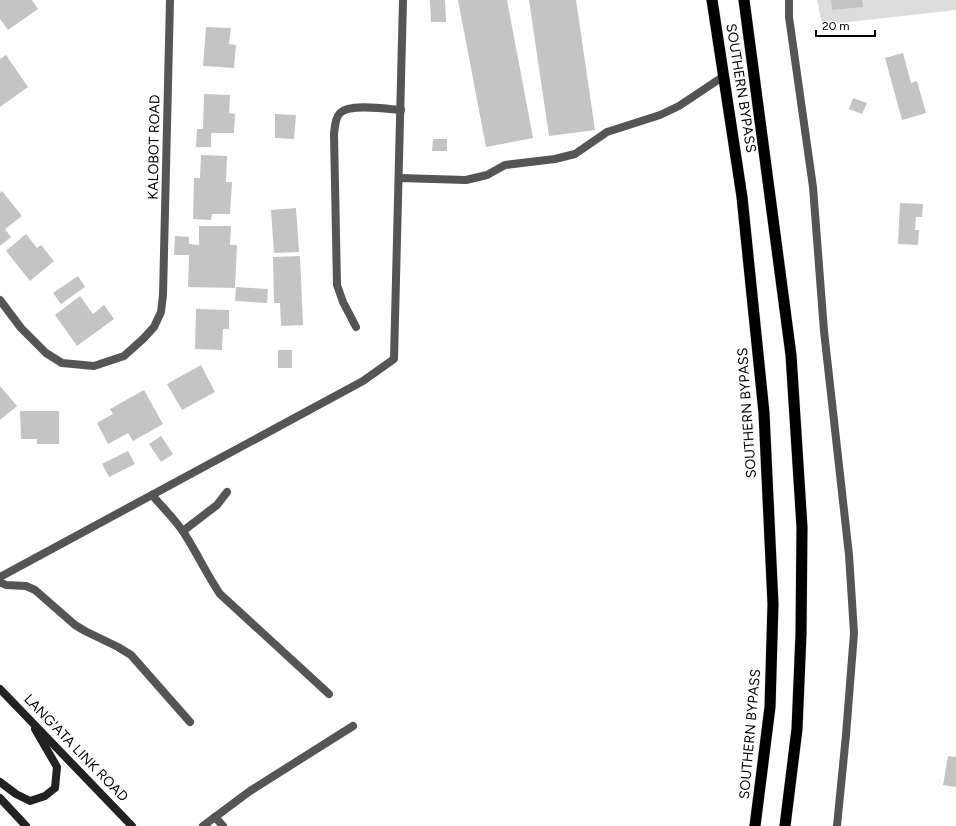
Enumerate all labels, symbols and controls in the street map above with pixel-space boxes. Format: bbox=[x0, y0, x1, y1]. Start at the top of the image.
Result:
scale bar bbox=[816, 12, 875, 38]
text: 20 m bbox=[822, 19, 850, 33]
street label: SOUTHERN BYPASS bbox=[722, 22, 760, 154]
street label: KALOBOT ROAD bbox=[145, 94, 163, 200]
street label: SOUTHERN BYPASS bbox=[734, 347, 760, 479]
street label: SOUTHERN BYPASS bbox=[736, 668, 764, 800]
street label: LANG'ATA LINK ROAD bbox=[20, 691, 132, 805]

